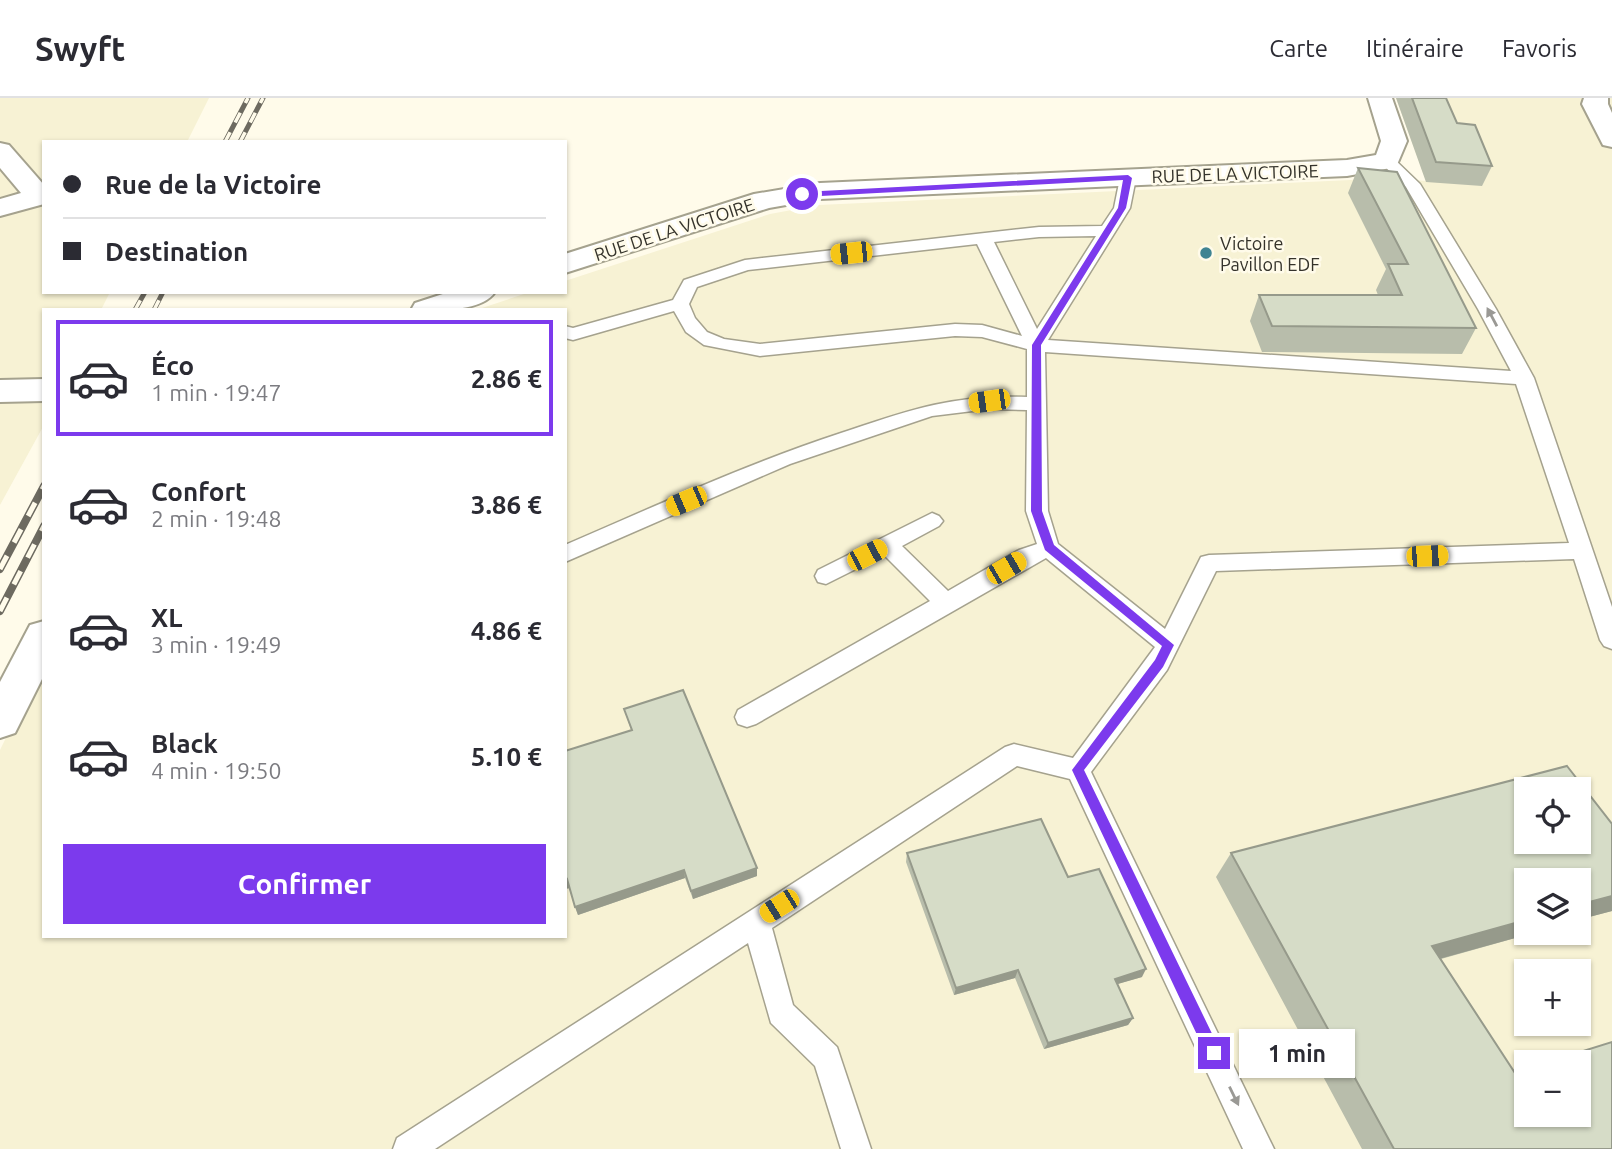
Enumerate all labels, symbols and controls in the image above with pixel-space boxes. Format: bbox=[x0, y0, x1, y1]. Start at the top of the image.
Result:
text: Swyft bbox=[35, 30, 125, 67]
text: Carte bbox=[1269, 35, 1328, 62]
text: Itinéraire bbox=[1366, 35, 1464, 62]
text: Favoris bbox=[1502, 35, 1577, 62]
street label: RUE DE LA VICTOIRE bbox=[1151, 160, 1319, 186]
text: Rue de la Victoire bbox=[105, 170, 322, 199]
route start bbox=[786, 178, 818, 210]
street label: RUE DE LA VICTOIRE bbox=[591, 194, 757, 264]
place label: Victoire Pavillon EDF bbox=[1220, 233, 1320, 274]
text: Destination bbox=[105, 237, 248, 266]
car bbox=[830, 240, 873, 266]
marker: Victoire Pavillon EDF bbox=[1198, 245, 1214, 261]
one-way arrow bbox=[1486, 307, 1498, 327]
icon: car bbox=[67, 347, 130, 410]
text: Éco bbox=[151, 351, 194, 380]
text: 2.86 € bbox=[471, 364, 542, 393]
text: 1 min · 19:47 bbox=[151, 380, 282, 405]
car bbox=[967, 388, 1012, 414]
icon: car bbox=[67, 473, 130, 536]
text: Confort bbox=[151, 477, 246, 506]
car bbox=[663, 483, 710, 519]
text: 3.86 € bbox=[471, 490, 542, 519]
text: 2 min · 19:48 bbox=[151, 506, 282, 531]
car bbox=[844, 536, 891, 574]
car bbox=[1406, 545, 1449, 567]
car bbox=[983, 548, 1030, 588]
icon: car bbox=[67, 599, 130, 662]
text: XL bbox=[151, 603, 182, 632]
text: 4.86 € bbox=[471, 616, 542, 645]
text: 3 min · 19:49 bbox=[151, 632, 282, 657]
icon: car bbox=[67, 725, 130, 788]
text: Black bbox=[151, 729, 218, 758]
text: 5.10 € bbox=[471, 742, 542, 771]
text: 4 min · 19:50 bbox=[151, 758, 282, 783]
map controls bbox=[1514, 777, 1591, 1127]
button: locate bbox=[1514, 777, 1591, 854]
button: Confirmer bbox=[63, 844, 546, 924]
button: layers bbox=[1514, 868, 1591, 945]
car bbox=[756, 886, 803, 926]
button: + bbox=[1514, 959, 1591, 1036]
callout: 1 min bbox=[1238, 1028, 1354, 1077]
route end bbox=[1198, 1037, 1230, 1069]
text: 1 min bbox=[1268, 1041, 1326, 1066]
button: − bbox=[1514, 1050, 1591, 1127]
one-way arrow bbox=[1229, 1086, 1240, 1106]

